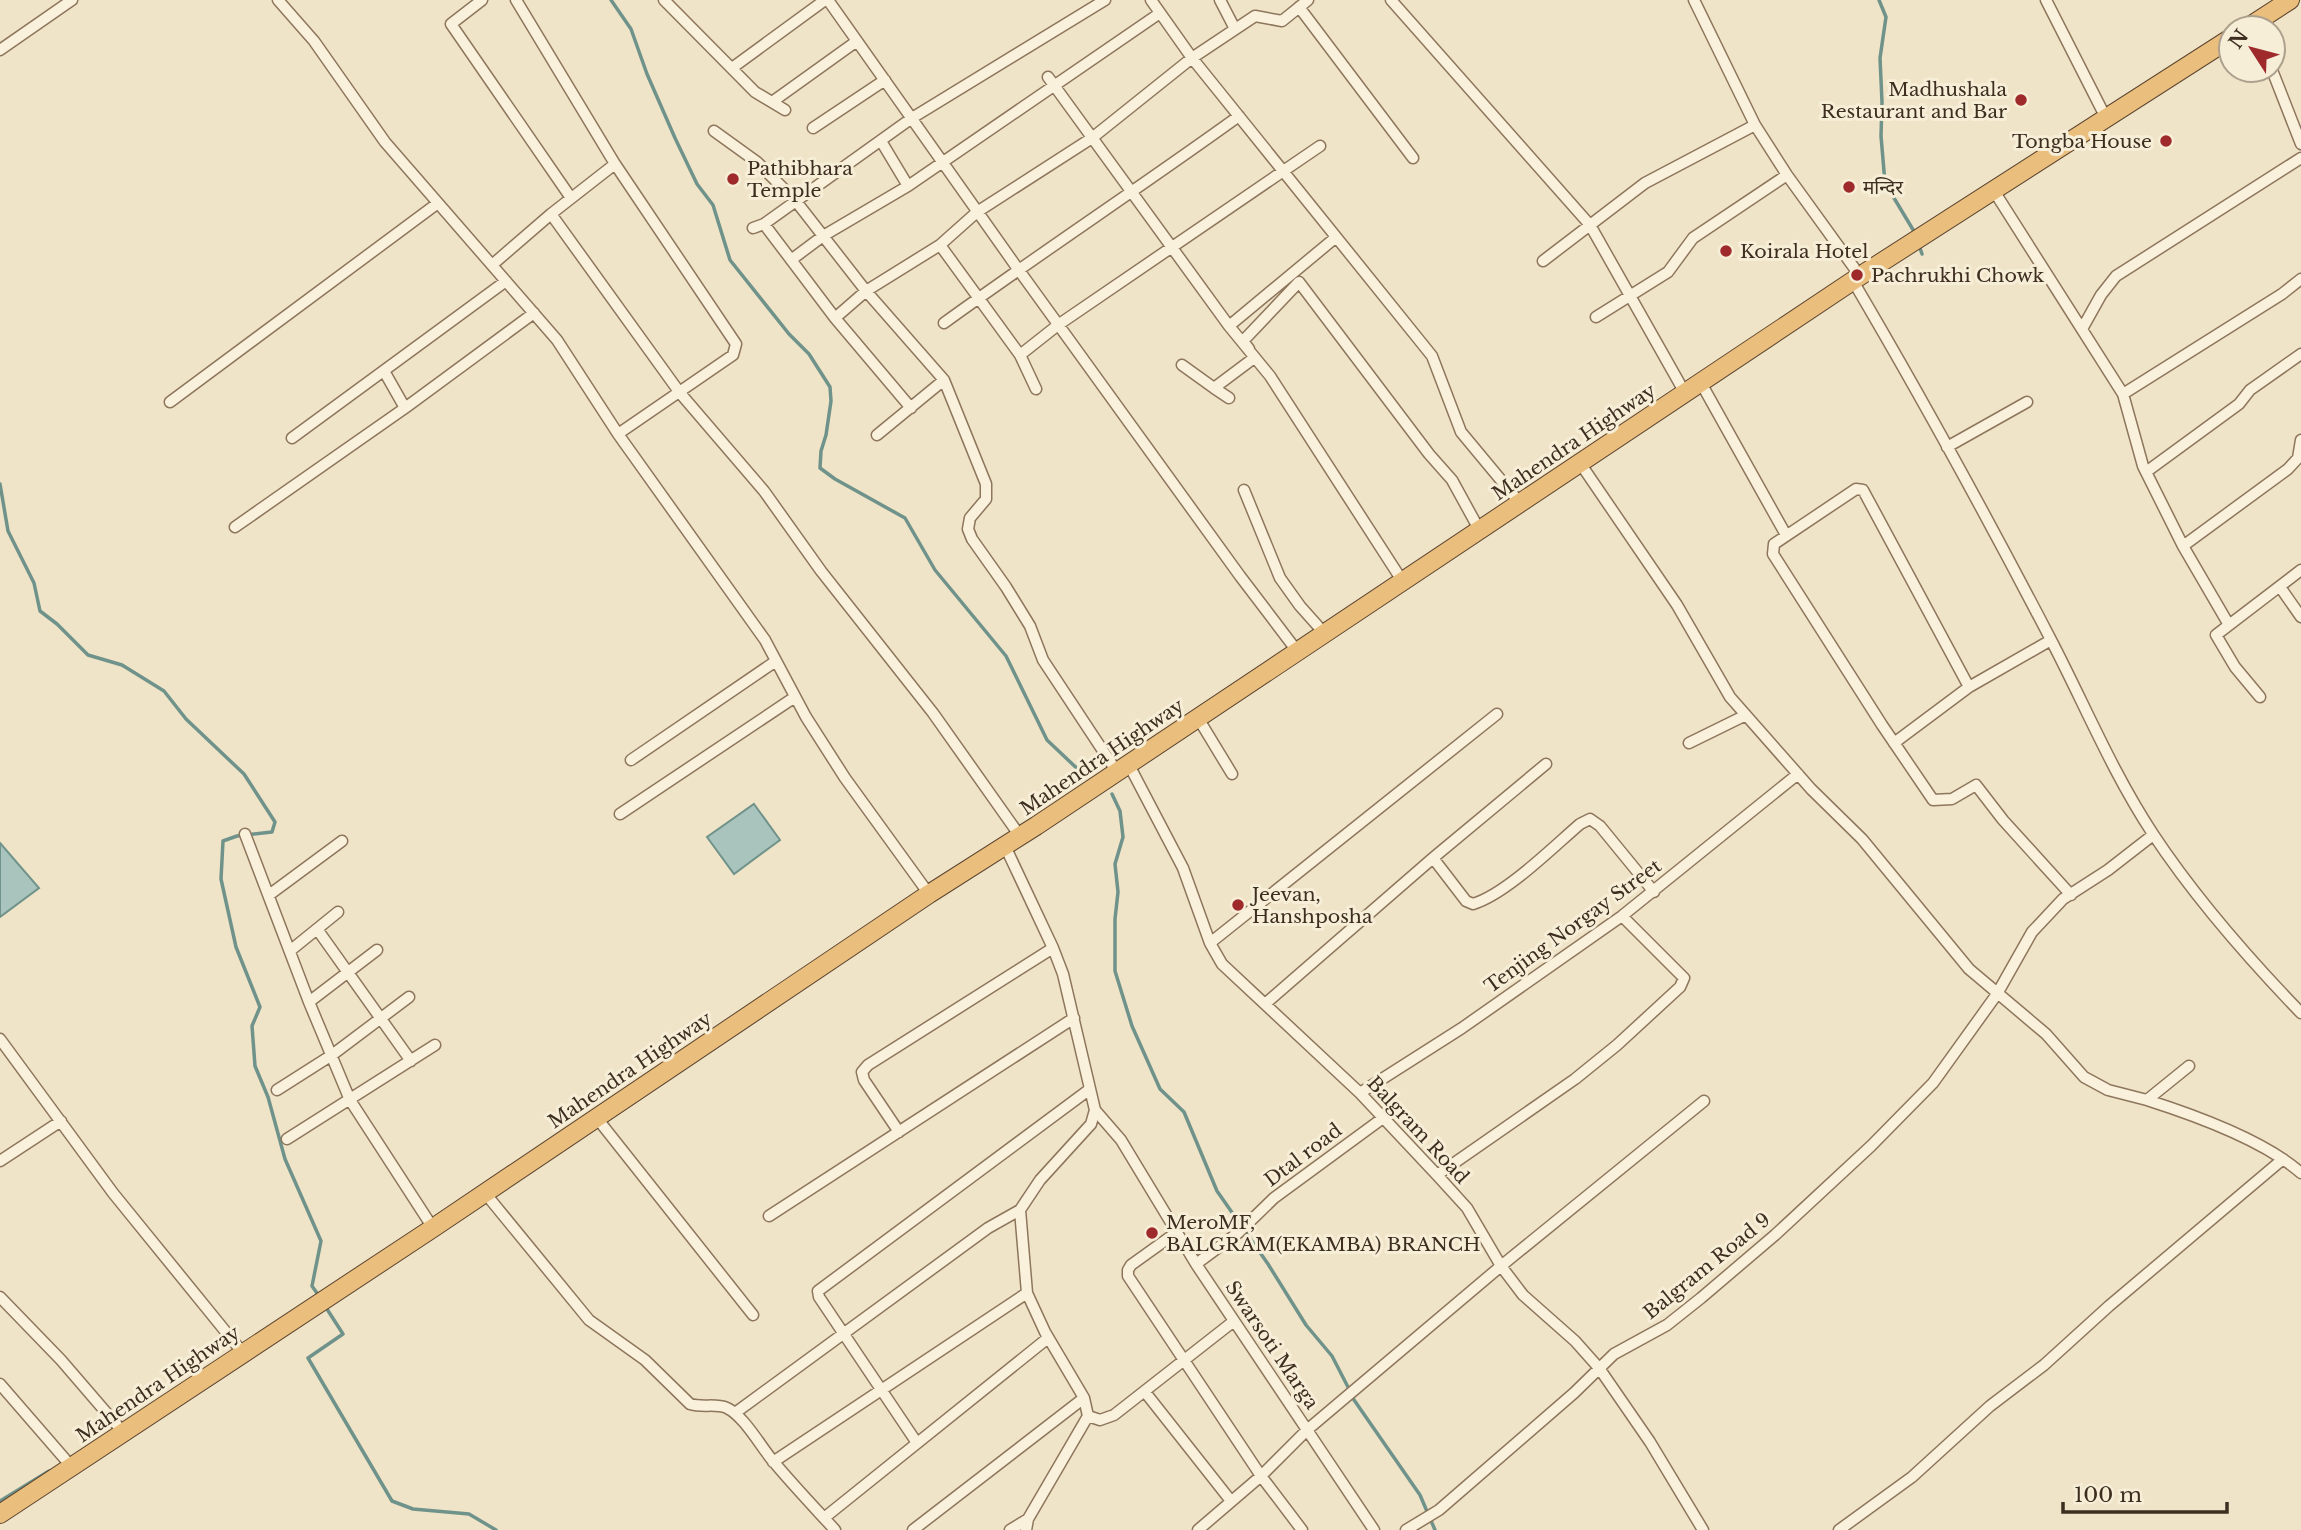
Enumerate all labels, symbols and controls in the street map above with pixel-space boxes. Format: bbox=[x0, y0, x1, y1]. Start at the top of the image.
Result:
north arrow bbox=[2217, 14, 2287, 84]
text: N bbox=[2224, 25, 2253, 53]
place label: Madhushala Restaurant and Bar bbox=[1821, 78, 2007, 123]
marker: Madhushala Restaurant and Bar bbox=[2013, 92, 2029, 108]
place label: Tongba House bbox=[2012, 130, 2152, 153]
marker: Tongba House bbox=[2158, 133, 2174, 149]
place label: Pathibhara Temple bbox=[747, 157, 853, 202]
marker: Pathibhara Temple bbox=[725, 171, 741, 187]
place label: मन्दिर bbox=[1863, 176, 1904, 199]
marker: मन्दिर bbox=[1841, 179, 1857, 195]
place label: Koirala Hotel bbox=[1740, 240, 1868, 263]
marker: Koirala Hotel bbox=[1718, 243, 1734, 259]
place label: Pachrukhi Chowk bbox=[1871, 264, 2045, 287]
marker: Pachrukhi Chowk bbox=[1849, 267, 1865, 283]
street label: Mahendra Highway bbox=[1488, 379, 1660, 505]
street label: Mahendra Highway bbox=[1016, 694, 1188, 820]
street label: Tenjing Norgay Street bbox=[1480, 854, 1667, 998]
place label: Jeevan, Hanshposha bbox=[1249, 883, 1373, 928]
marker: Jeevan, Hanshposha bbox=[1230, 897, 1246, 913]
street label: Mahendra Highway bbox=[544, 1007, 716, 1133]
street label: Balgram Road bbox=[1362, 1071, 1474, 1189]
street label: Dtal road bbox=[1260, 1118, 1346, 1191]
street label: Balgram Road 9 bbox=[1639, 1208, 1775, 1324]
place label: MeroMF, BALGRAM(EKAMBA) BRANCH bbox=[1166, 1211, 1481, 1256]
marker: MeroMF, BALGRAM(EKAMBA) BRANCH bbox=[1144, 1225, 1160, 1241]
street label: Swarsoti Marga bbox=[1221, 1276, 1324, 1414]
street label: Mahendra Highway bbox=[72, 1321, 244, 1447]
scale bar bbox=[2063, 1470, 2228, 1514]
text: 100 m bbox=[2074, 1482, 2142, 1508]

